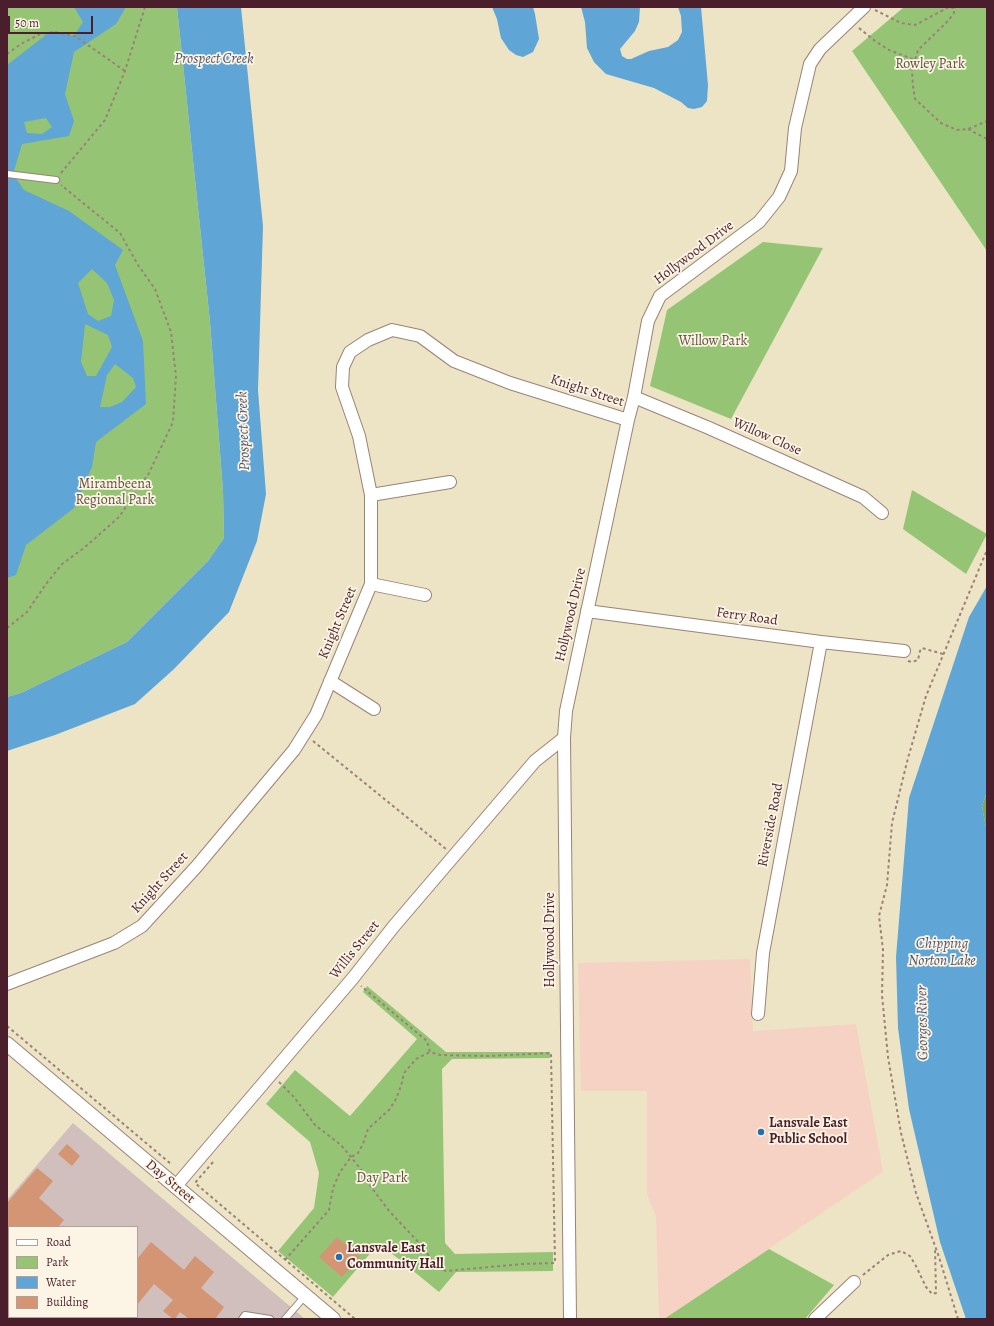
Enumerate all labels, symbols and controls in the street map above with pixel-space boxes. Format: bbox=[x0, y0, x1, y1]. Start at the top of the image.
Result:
scale bar bbox=[10, 8, 95, 34]
text: 50 m bbox=[15, 15, 39, 31]
water label: Prospect Creek bbox=[174, 50, 254, 68]
park label: Rowley Park bbox=[895, 57, 965, 73]
street label: Hollywood Drive bbox=[651, 218, 737, 288]
park label: Willow Park bbox=[679, 334, 747, 350]
street label: Knight Street bbox=[548, 371, 626, 411]
water label: Prospect Creek bbox=[234, 391, 254, 471]
street label: Willow Close bbox=[730, 414, 804, 460]
park label: Mirambeena Regional Park bbox=[76, 477, 154, 510]
street label: Hollywood Drive bbox=[552, 567, 590, 663]
street label: Knight Street bbox=[315, 584, 361, 662]
street label: Ferry Road bbox=[715, 604, 779, 630]
street label: Riverside Road bbox=[755, 782, 787, 868]
street label: Knight Street bbox=[128, 849, 192, 917]
street label: Hollywood Drive bbox=[543, 892, 559, 988]
street label: Willis Street bbox=[326, 917, 384, 983]
water label: Chipping Norton Lake bbox=[908, 935, 976, 970]
water label: Georges River bbox=[913, 985, 933, 1061]
place label: Lansvale East Public School bbox=[769, 1116, 848, 1148]
marker: Lansvale East Public School bbox=[756, 1127, 766, 1137]
street label: Day Street bbox=[142, 1156, 198, 1208]
park label: Day Park bbox=[356, 1171, 408, 1187]
legend bbox=[8, 1226, 138, 1318]
text: Road bbox=[46, 1234, 71, 1250]
place label: Lansvale East Community Hall bbox=[347, 1241, 444, 1274]
marker: Lansvale East Community Hall bbox=[334, 1252, 344, 1262]
text: Park bbox=[46, 1254, 69, 1270]
text: Water bbox=[46, 1274, 76, 1290]
text: Building bbox=[46, 1294, 88, 1310]

